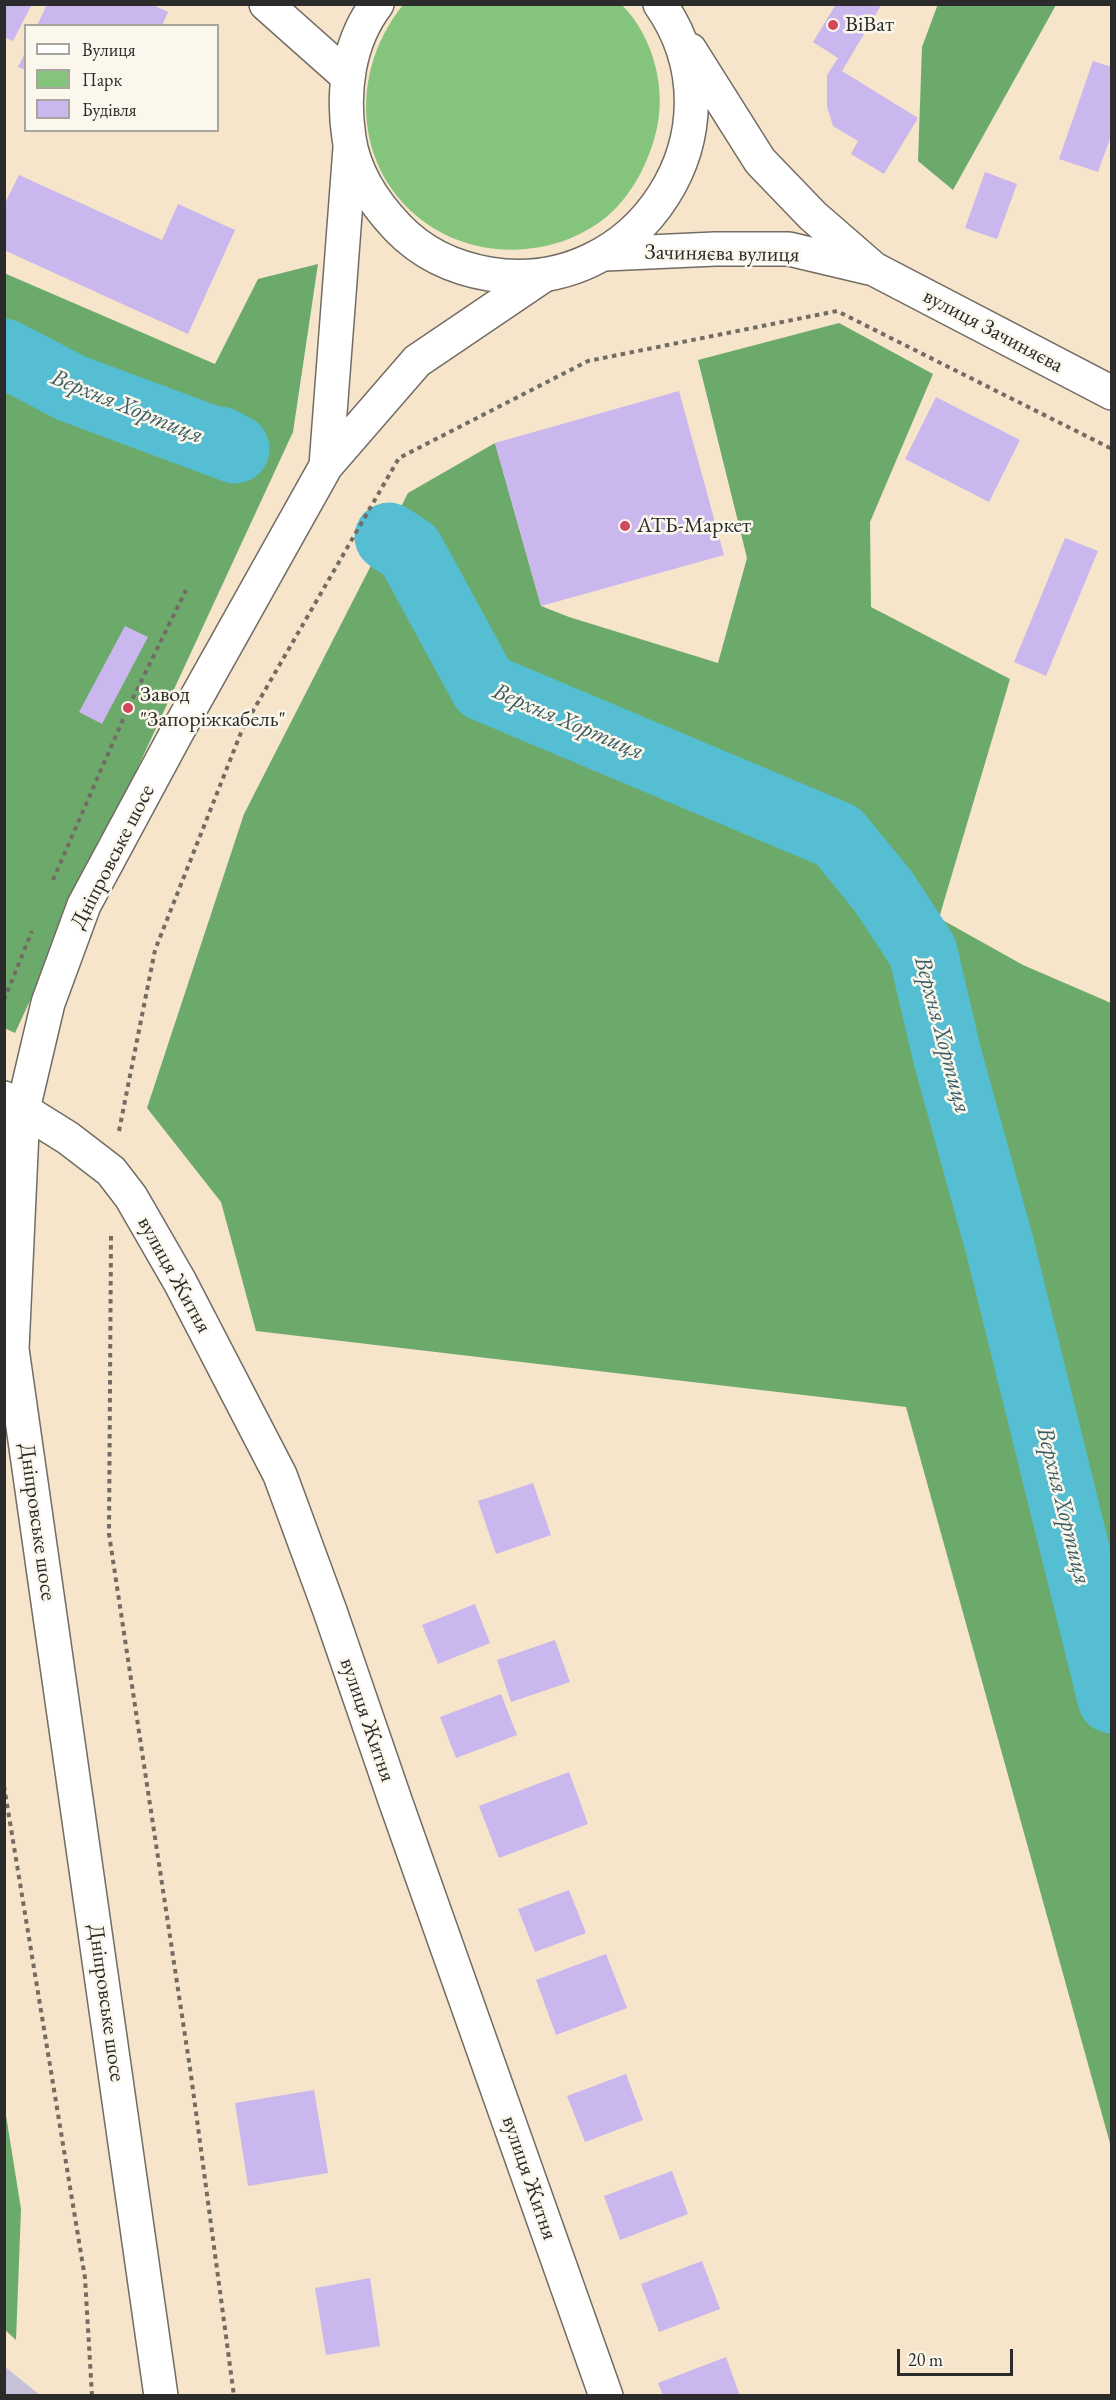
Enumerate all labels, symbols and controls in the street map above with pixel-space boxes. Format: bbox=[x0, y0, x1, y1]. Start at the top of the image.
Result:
place label: ВіВат bbox=[845, 12, 894, 38]
marker: ВіВат bbox=[826, 18, 840, 32]
legend bbox=[24, 24, 219, 132]
text: Вулиця bbox=[82, 38, 135, 61]
text: Парк bbox=[82, 68, 122, 91]
text: Будівля bbox=[82, 98, 137, 121]
street label: Зачиняєва вулиця bbox=[644, 239, 800, 269]
street label: вулиця Зачиняєва bbox=[918, 283, 1068, 379]
water label: Верхня Хортиця bbox=[47, 363, 207, 451]
place label: АТБ-Маркет bbox=[637, 513, 751, 539]
marker: АТБ-Маркет bbox=[618, 519, 632, 533]
water label: Верхня Хортиця bbox=[488, 677, 648, 767]
place label: Завод "Запоріжкабель" bbox=[140, 682, 286, 734]
marker: Завод "Запоріжкабель" bbox=[121, 701, 135, 715]
street label: Дніпровське шосе bbox=[65, 780, 161, 934]
water label: Верхня Хортиця bbox=[907, 953, 977, 1117]
street label: вулиця Житня bbox=[131, 1212, 217, 1338]
water label: Верхня Хортиця bbox=[1030, 1424, 1096, 1588]
street label: Дніпровське шосе bbox=[13, 1442, 61, 1602]
street label: вулиця Житня bbox=[333, 1655, 401, 1785]
street label: Дніпровське шосе bbox=[82, 1923, 130, 2083]
street label: вулиця Житня bbox=[495, 2113, 563, 2243]
scale bar bbox=[900, 2337, 1016, 2375]
text: 20 m bbox=[908, 2348, 943, 2371]

